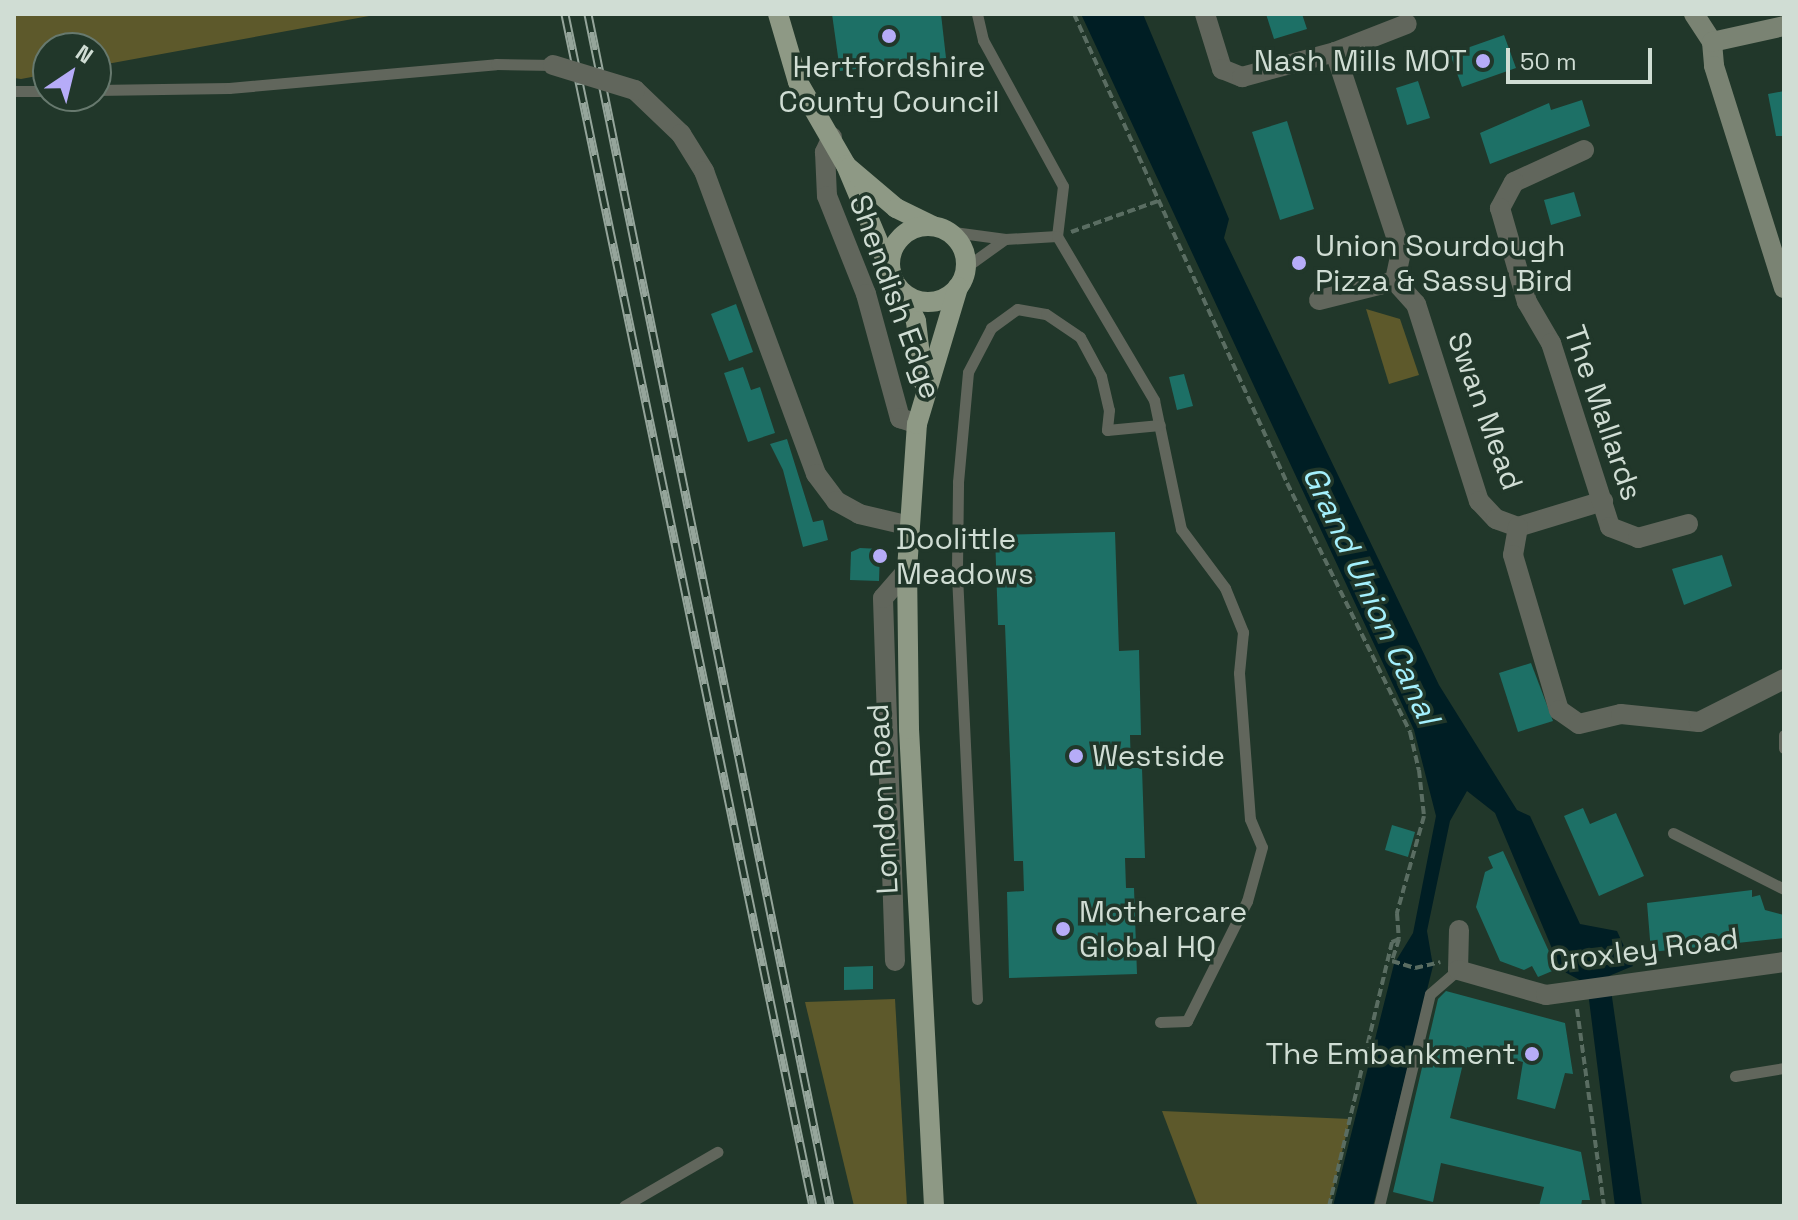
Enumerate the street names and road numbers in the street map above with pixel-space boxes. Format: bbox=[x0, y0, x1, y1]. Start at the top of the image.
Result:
street label: Shendish Edge bbox=[841, 190, 949, 404]
street label: The Mallards bbox=[1556, 321, 1650, 505]
street label: Swan Mead bbox=[1440, 327, 1530, 495]
street label: London Road bbox=[860, 703, 906, 895]
street label: Croxley Road bbox=[1547, 921, 1741, 979]

